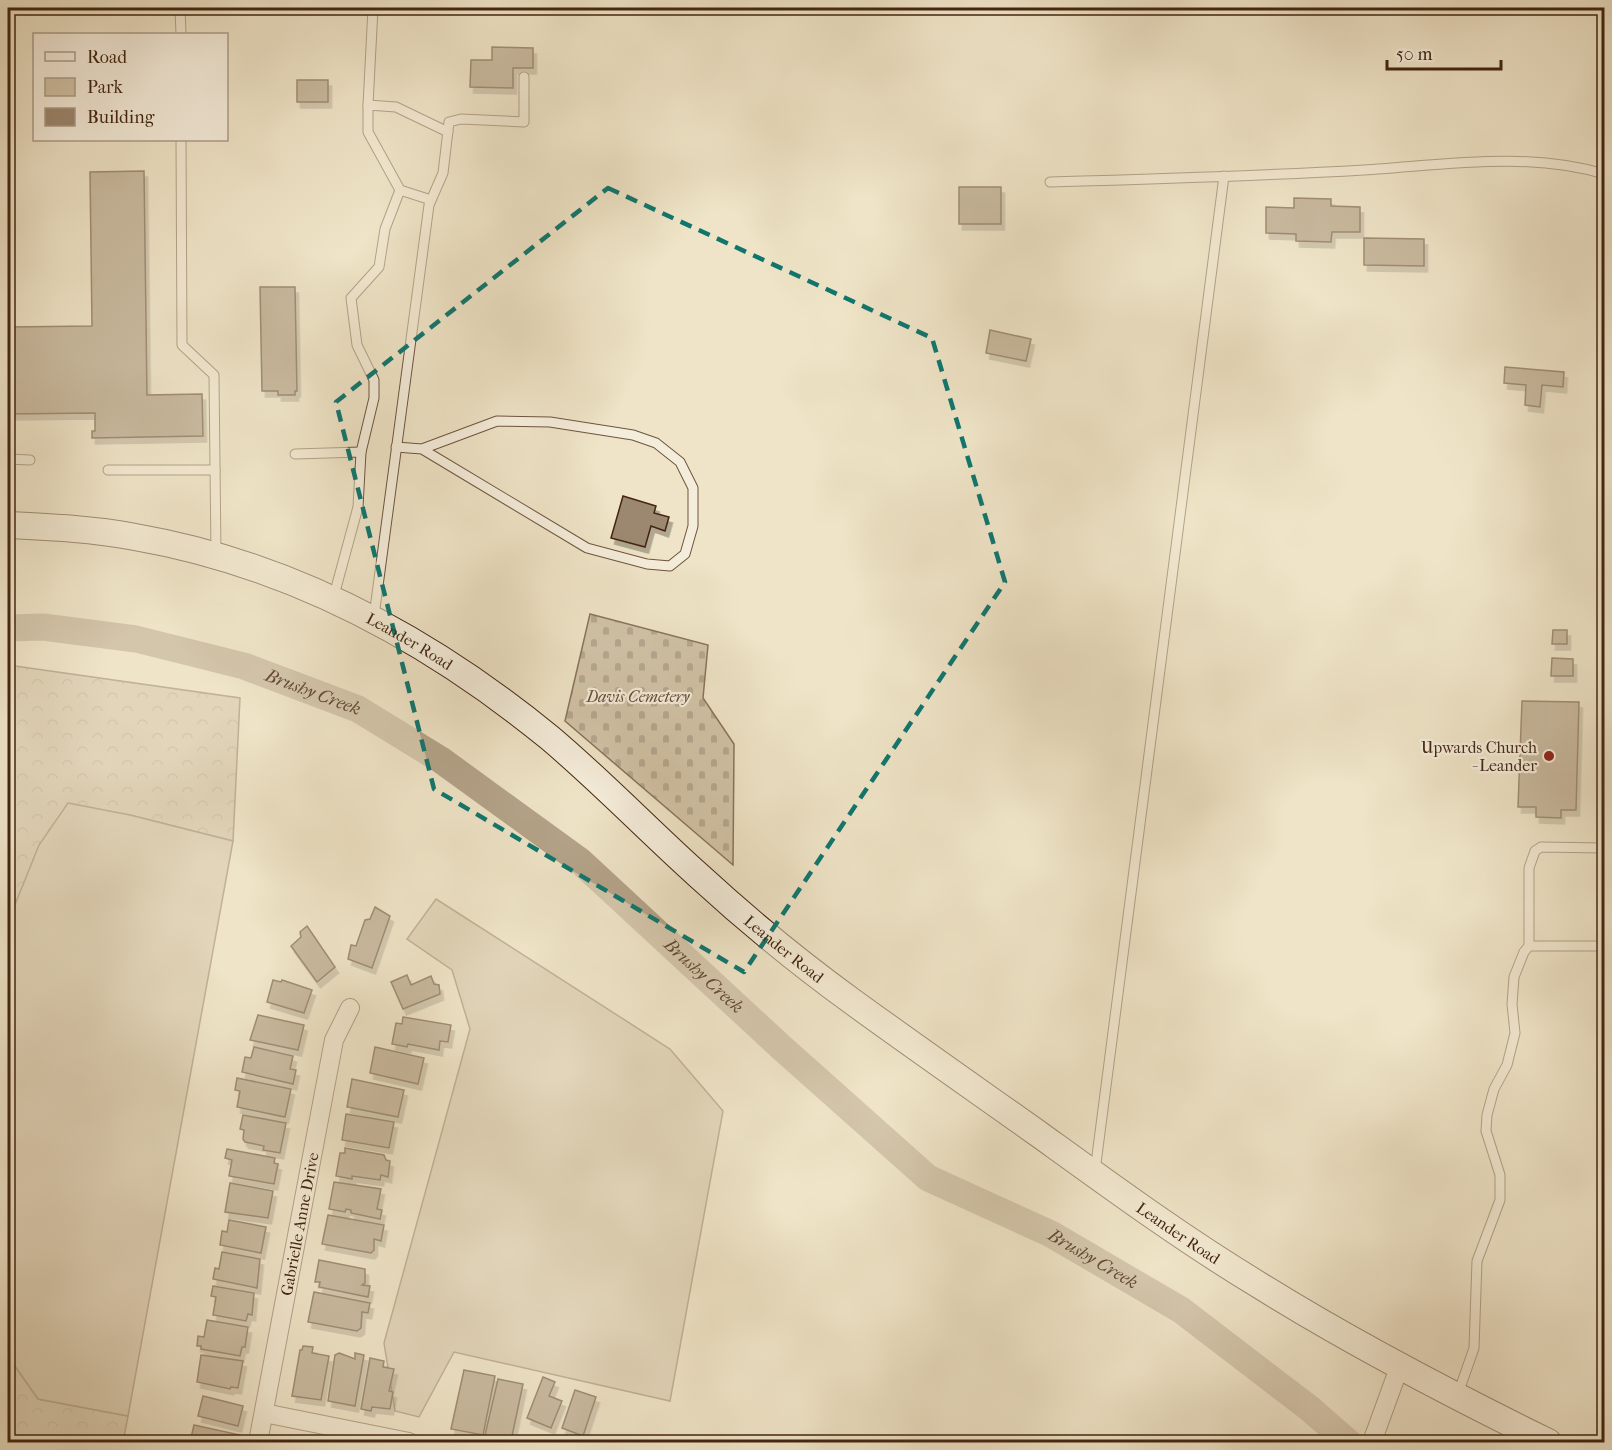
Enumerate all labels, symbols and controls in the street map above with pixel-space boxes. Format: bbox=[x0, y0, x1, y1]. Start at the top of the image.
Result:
legend bbox=[33, 33, 228, 141]
scale bar bbox=[1387, 33, 1501, 71]
text: 50 m bbox=[1396, 44, 1433, 65]
text: Road bbox=[87, 47, 127, 68]
text: Park bbox=[87, 77, 124, 98]
text: Building bbox=[87, 107, 155, 128]
street label: Leander Road bbox=[363, 608, 457, 674]
water label: Brushy Creek bbox=[262, 664, 364, 720]
park label: Davis Cemetery bbox=[585, 687, 690, 706]
place label: Upwards Church - Leander bbox=[1421, 738, 1537, 775]
marker: Upwards Church - Leander bbox=[1542, 749, 1556, 763]
street label: Leander Road bbox=[740, 911, 828, 987]
water label: Brushy Creek bbox=[659, 933, 748, 1017]
street label: Gabrielle Anne Drive bbox=[276, 1150, 322, 1297]
street label: Leander Road bbox=[1133, 1198, 1224, 1268]
water label: Brushy Creek bbox=[1044, 1224, 1142, 1293]

